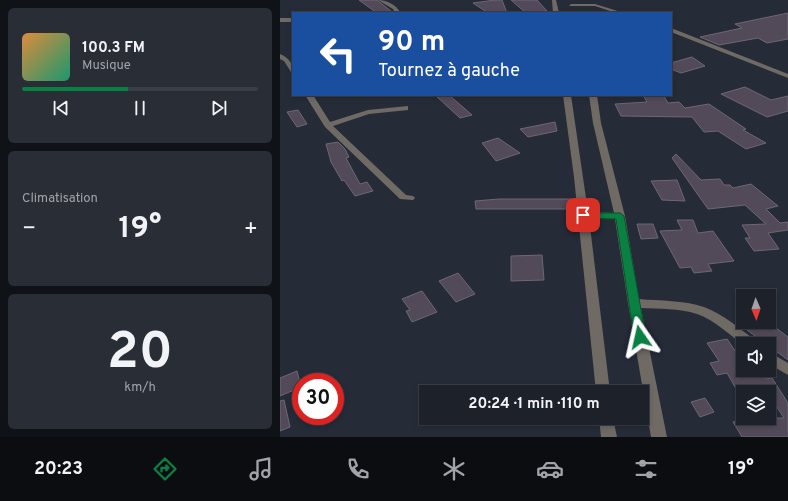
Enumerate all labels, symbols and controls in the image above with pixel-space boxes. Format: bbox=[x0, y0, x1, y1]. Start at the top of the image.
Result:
text: 90 m bbox=[378, 25, 445, 61]
icon: left bbox=[312, 28, 364, 80]
text: 100.3 FM bbox=[82, 39, 145, 58]
text: Musique bbox=[82, 58, 131, 74]
text: Tournez à gauche bbox=[378, 60, 520, 83]
icon: previous bbox=[50, 97, 72, 119]
icon: pause bbox=[129, 97, 151, 119]
icon: next bbox=[208, 97, 230, 119]
text: Climatisation bbox=[22, 191, 98, 207]
pin bbox=[566, 198, 600, 232]
icon: arrive bbox=[572, 204, 594, 226]
text: 19° bbox=[119, 211, 161, 248]
text: − bbox=[22, 216, 36, 243]
text: + bbox=[244, 216, 258, 243]
north arrow bbox=[736, 289, 776, 329]
map controls bbox=[736, 289, 776, 425]
position arrow bbox=[619, 316, 661, 358]
text: 20 bbox=[107, 321, 173, 387]
button: sound bbox=[736, 337, 776, 377]
speed limit sign: 30 bbox=[292, 373, 344, 425]
text: km/h bbox=[124, 380, 156, 396]
button: layers bbox=[736, 385, 776, 425]
text: 20:24 · 1 min · 110 m bbox=[468, 395, 600, 414]
icon: directions bbox=[151, 455, 179, 483]
icon: music bbox=[247, 455, 275, 483]
icon: phone bbox=[344, 455, 372, 483]
icon: climate bbox=[440, 455, 468, 483]
icon: car bbox=[536, 455, 564, 483]
icon: filters bbox=[632, 455, 660, 483]
text: 20:23 bbox=[34, 458, 83, 481]
text: 19° bbox=[728, 458, 754, 481]

